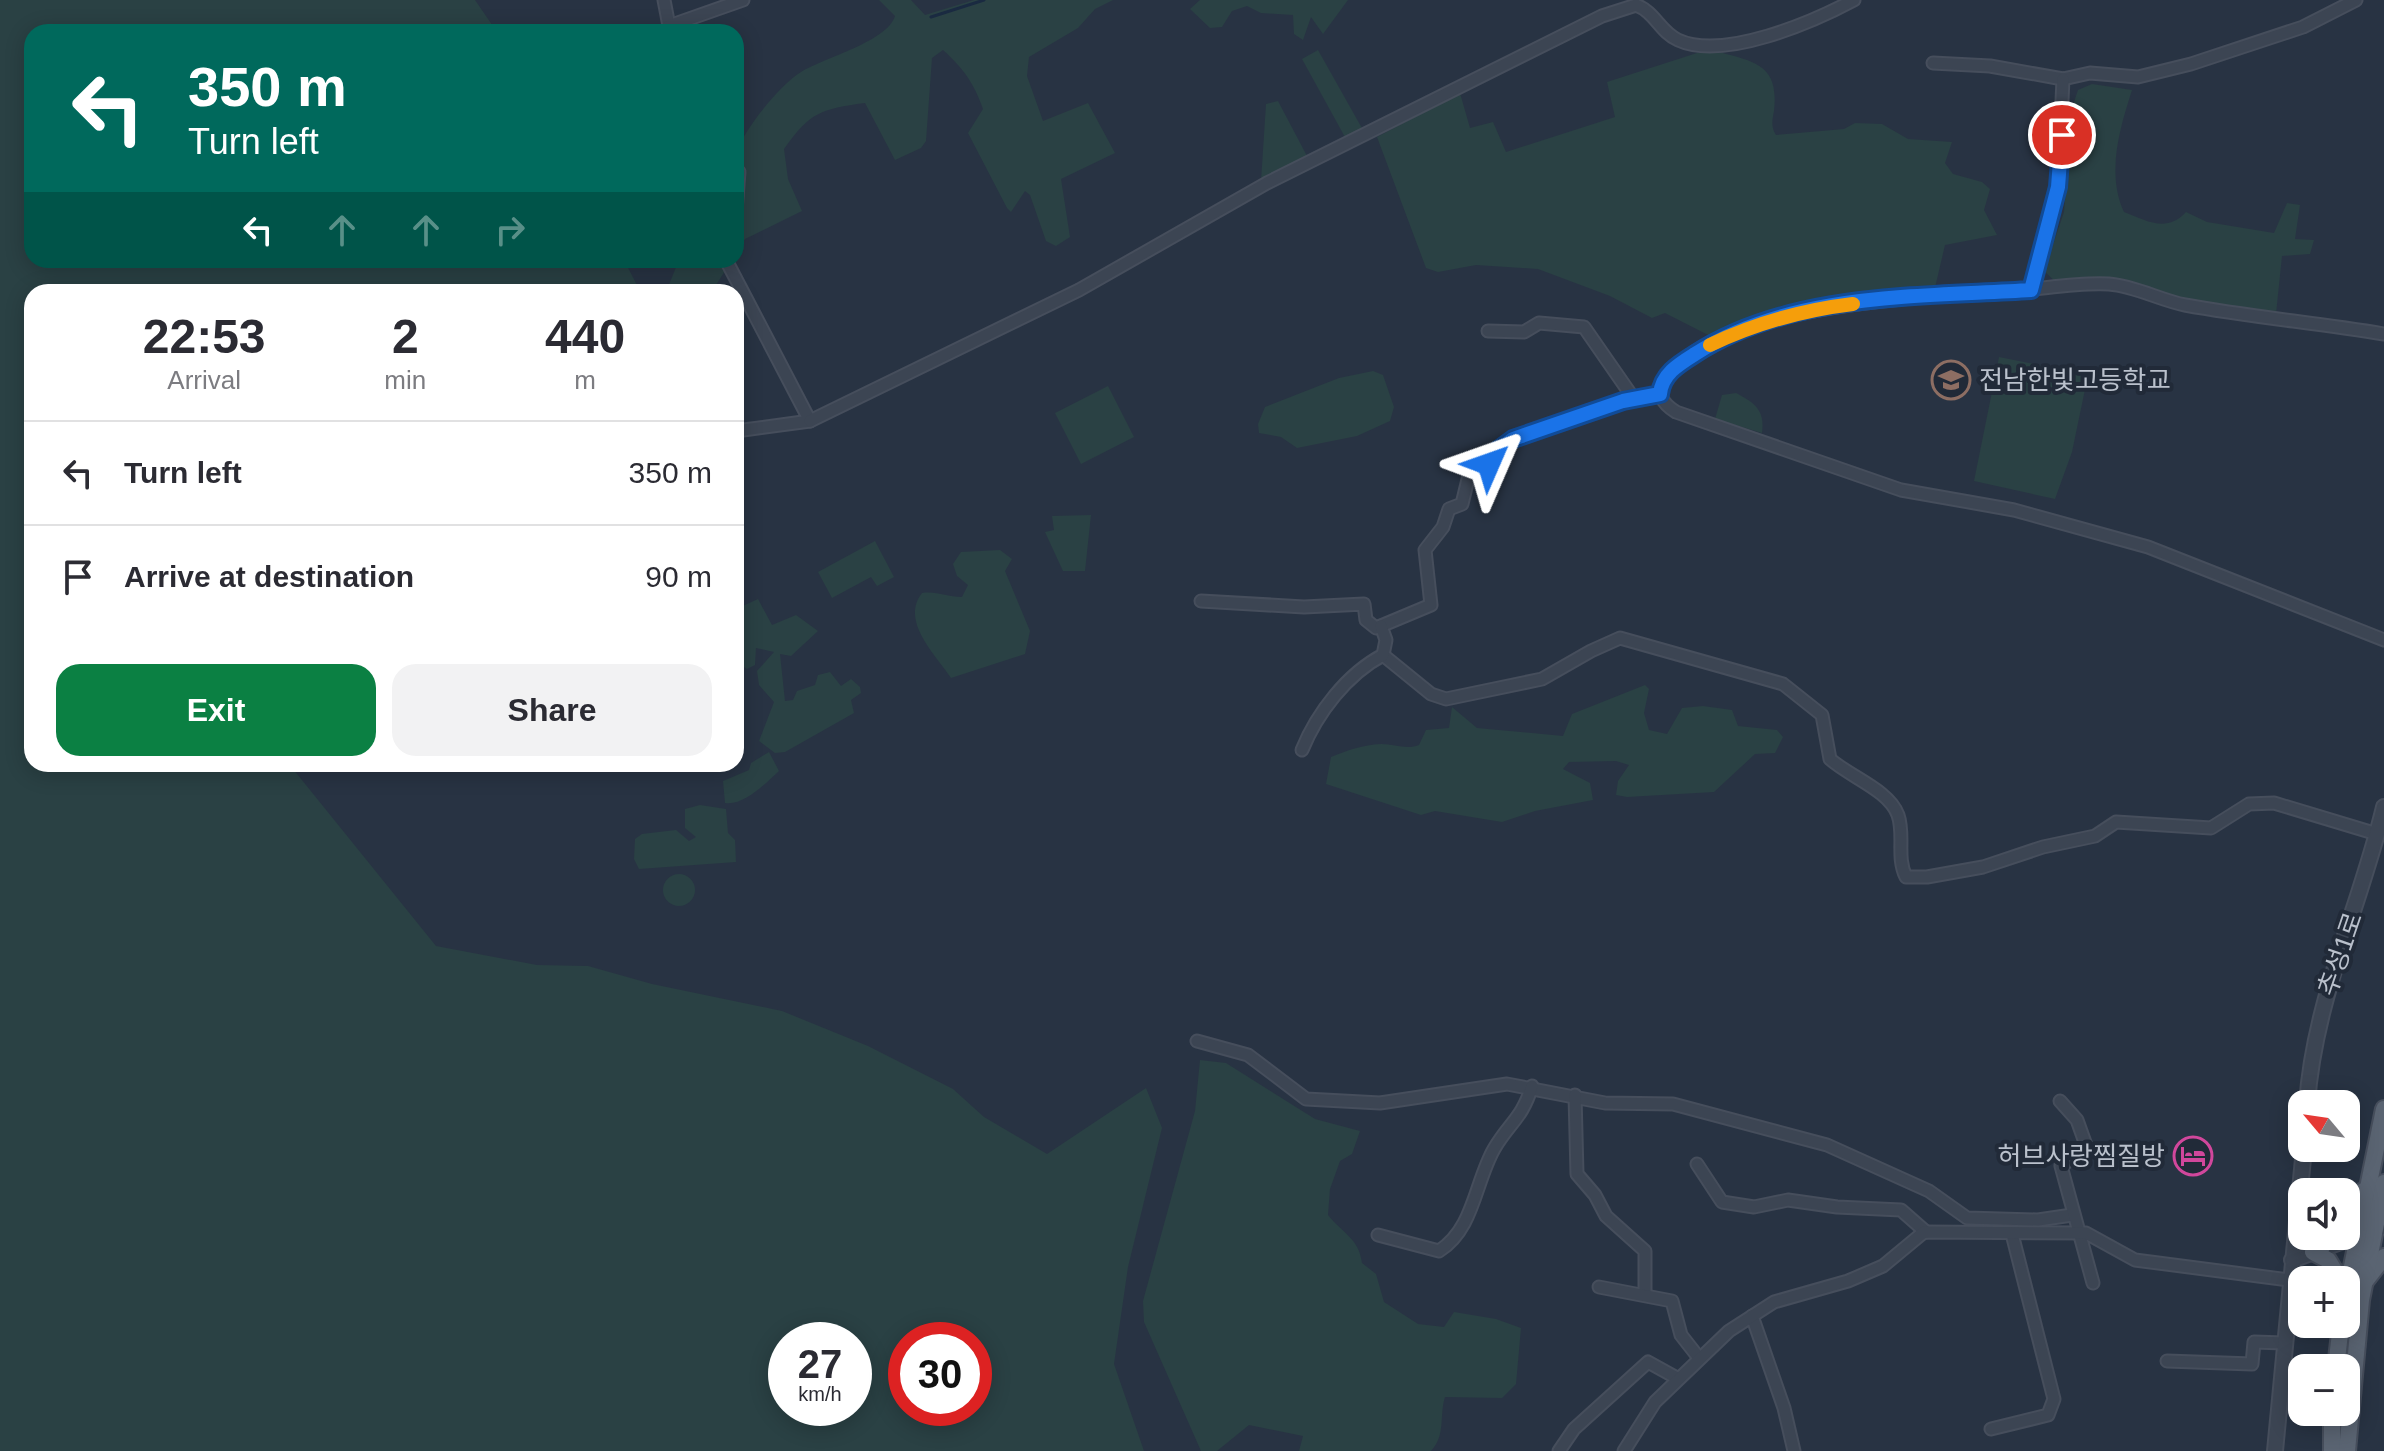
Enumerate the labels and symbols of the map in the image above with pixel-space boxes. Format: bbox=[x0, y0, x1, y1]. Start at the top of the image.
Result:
pin bbox=[2028, 101, 2096, 169]
school or university icon: 전남한빛고등학교 bbox=[1930, 359, 1972, 401]
place label: 전남한빛고등학교 bbox=[1979, 365, 2170, 395]
position arrow bbox=[1447, 422, 1531, 506]
street label: 추성1로 bbox=[2312, 908, 2368, 1000]
north arrow bbox=[2288, 1090, 2360, 1162]
hotel icon: 허브사랑찜질방 bbox=[2172, 1135, 2214, 1177]
place label: 허브사랑찜질방 bbox=[1998, 1141, 2165, 1171]
speed limit sign: 30 bbox=[888, 1322, 992, 1426]

